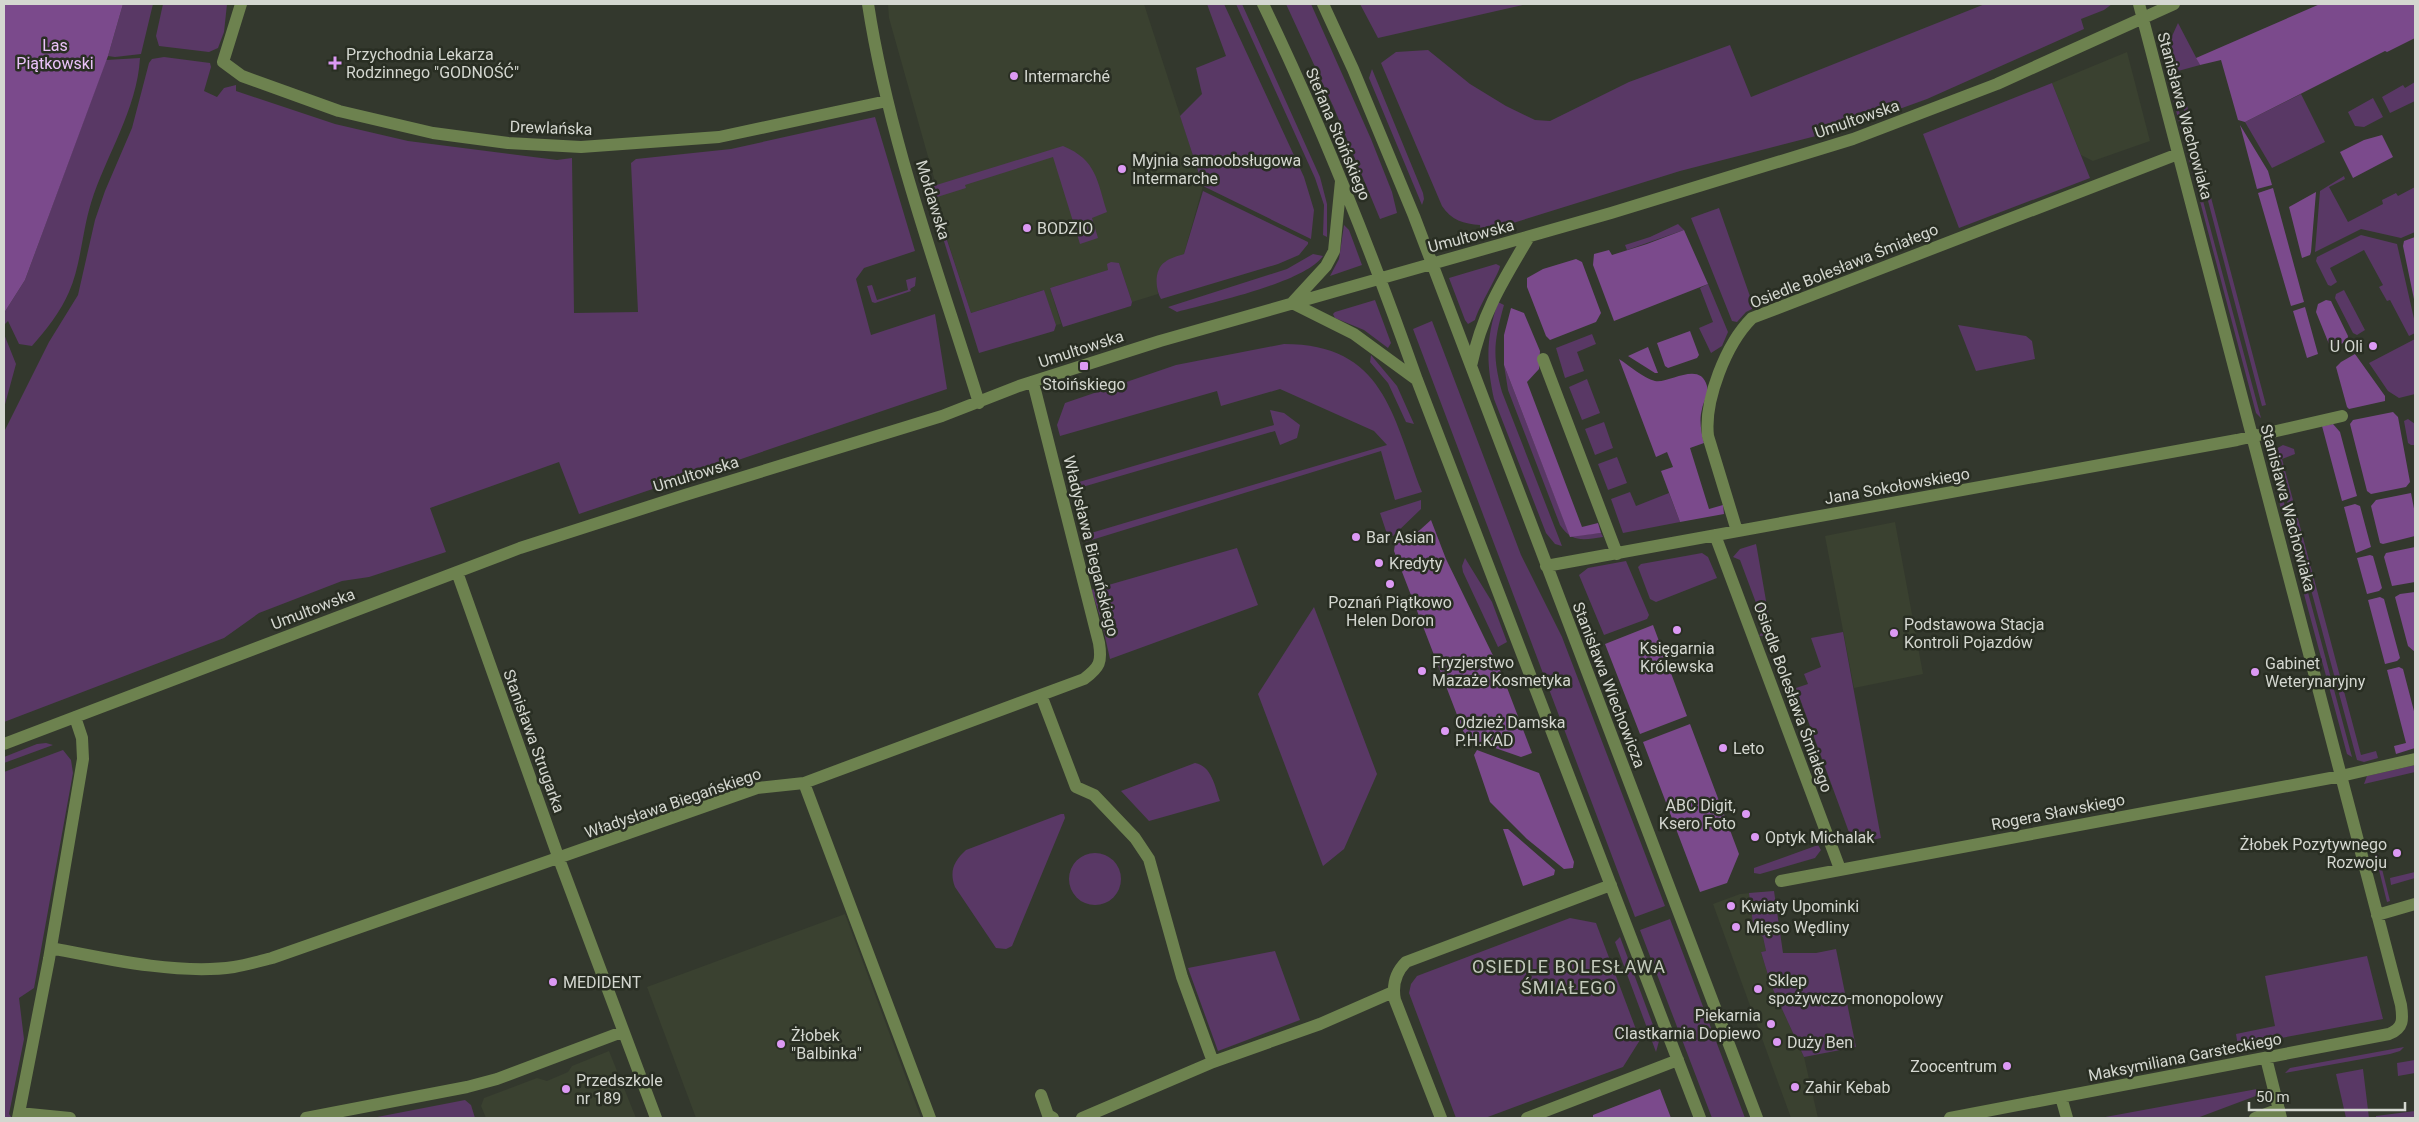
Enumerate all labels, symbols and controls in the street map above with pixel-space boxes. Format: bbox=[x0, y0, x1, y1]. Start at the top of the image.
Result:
street label: Stanisława Wachowiaka bbox=[2153, 30, 2217, 202]
park label: Las Piątkowski bbox=[16, 36, 94, 73]
place label: Przychodnia Lekarza Rodzinnego "GODNOŚĆ" bbox=[346, 45, 519, 82]
marker: Przychodnia Lekarza Rodzinnego "GODNOŚĆ" bbox=[328, 56, 342, 70]
street label: Stefana Stoińskiego bbox=[1301, 65, 1375, 203]
place label: Intermarché bbox=[1024, 67, 1110, 86]
marker: Intermarché bbox=[1008, 70, 1020, 82]
street label: Umultowska bbox=[1812, 96, 1902, 142]
street label: Drewlańska bbox=[509, 117, 593, 139]
place label: Myjnia samoobsługowa Intermarche bbox=[1132, 151, 1301, 188]
street label: Mołdawska bbox=[912, 158, 954, 242]
marker: Myjnia samoobsługowa Intermarche bbox=[1116, 163, 1128, 175]
street label: Umultowska bbox=[1426, 215, 1516, 257]
place label: BODZIO bbox=[1037, 219, 1093, 238]
street label: Osiedle Bolesława Śmiałego bbox=[1747, 219, 1941, 313]
marker: BODZIO bbox=[1021, 222, 1033, 234]
street label: Umultowska bbox=[1036, 326, 1126, 372]
place label: U Oli bbox=[2330, 337, 2363, 356]
marker: U Oli bbox=[2367, 340, 2379, 352]
marker: Stoińskiego bbox=[1078, 360, 1090, 372]
place label: Stoińskiego bbox=[1042, 375, 1126, 394]
street label: Stanisława Wachowiaka bbox=[2256, 422, 2320, 594]
street label: Umultowska bbox=[651, 452, 741, 496]
street label: Władysława Biegańskiego bbox=[1059, 454, 1123, 638]
street label: Jana Sokołowskiego bbox=[1823, 464, 1971, 508]
place label: Bar Asian bbox=[1366, 528, 1434, 547]
marker: Bar Asian bbox=[1350, 531, 1362, 543]
place label: Kredyty bbox=[1389, 554, 1443, 573]
marker: Kredyty bbox=[1373, 557, 1385, 569]
marker: Poznań Piątkowo Helen Doron bbox=[1384, 578, 1396, 590]
street label: Umultowska bbox=[268, 584, 358, 634]
place label: Poznań Piątkowo Helen Doron bbox=[1328, 593, 1452, 630]
street label: Stanisława Wiechowicza bbox=[1569, 599, 1649, 771]
street label: Osiedle Bolesława Śmiałego bbox=[1750, 599, 1837, 795]
place label: Podstawowa Stacja Kontroli Pojazdów bbox=[1904, 615, 2045, 652]
marker: Księgarnia Królewska bbox=[1671, 624, 1683, 636]
marker: Podstawowa Stacja Kontroli Pojazdów bbox=[1888, 627, 1900, 639]
place label: Księgarnia Królewska bbox=[1639, 639, 1715, 676]
place label: Fryzjerstwo Mazaże Kosmetyka bbox=[1432, 653, 1571, 690]
place label: Gabinet Weterynaryjny bbox=[2265, 654, 2366, 691]
marker: Fryzjerstwo Mazaże Kosmetyka bbox=[1416, 665, 1428, 677]
marker: Gabinet Weterynaryjny bbox=[2249, 666, 2261, 678]
street label: Stanisława Strugarka bbox=[499, 667, 569, 815]
place label: Odzież Damska P.H.KAD bbox=[1455, 713, 1566, 750]
marker: Odzież Damska P.H.KAD bbox=[1439, 725, 1451, 737]
place label: Leto bbox=[1733, 739, 1764, 758]
marker: Leto bbox=[1717, 742, 1729, 754]
street label: Władysława Biegańskiego bbox=[582, 764, 764, 842]
street label: Rogera Sławskiego bbox=[1990, 790, 2126, 834]
place label: ABC Digit, Ksero Foto bbox=[1659, 796, 1736, 833]
marker: ABC Digit, Ksero Foto bbox=[1740, 808, 1752, 820]
place label: Optyk Michalak bbox=[1765, 828, 1875, 847]
marker: Optyk Michalak bbox=[1749, 831, 1761, 843]
place label: Żłobek Pozytywnego Rozwoju bbox=[2240, 835, 2387, 872]
marker: Żłobek Pozytywnego Rozwoju bbox=[2391, 847, 2403, 859]
place label: Kwiaty Upominki bbox=[1741, 897, 1859, 916]
marker: Kwiaty Upominki bbox=[1725, 900, 1737, 912]
place label: Mięso Wędliny bbox=[1746, 918, 1850, 937]
marker: Mięso Wędliny bbox=[1730, 921, 1742, 933]
district label: OSIEDLE BOLESŁAWA ŚMIAŁEGO bbox=[1472, 956, 1666, 998]
place label: Sklep spożywczo-monopolowy bbox=[1768, 971, 1944, 1008]
place label: MEDIDENT bbox=[563, 973, 642, 992]
marker: MEDIDENT bbox=[547, 976, 559, 988]
marker: Sklep spożywczo-monopolowy bbox=[1752, 983, 1764, 995]
place label: Piekarnia CIastkarnia Dopiewo bbox=[1614, 1006, 1761, 1043]
marker: Piekarnia CIastkarnia Dopiewo bbox=[1765, 1018, 1777, 1030]
place label: Żłobek "Balbinka" bbox=[791, 1026, 862, 1063]
street label: Maksymiliana Garsteckiego bbox=[2087, 1029, 2283, 1085]
place label: Duży Ben bbox=[1787, 1033, 1853, 1052]
marker: Duży Ben bbox=[1771, 1036, 1783, 1048]
marker: Żłobek "Balbinka" bbox=[775, 1038, 787, 1050]
place label: Zoocentrum bbox=[1910, 1057, 1997, 1076]
marker: Zoocentrum bbox=[2001, 1060, 2013, 1072]
place label: Przedszkole nr 189 bbox=[576, 1071, 663, 1108]
place label: Zahir Kebab bbox=[1805, 1078, 1890, 1097]
scale bar bbox=[2249, 1080, 2405, 1112]
marker: Zahir Kebab bbox=[1789, 1081, 1801, 1093]
marker: Przedszkole nr 189 bbox=[560, 1083, 572, 1095]
text: 50 m bbox=[2256, 1088, 2290, 1106]

